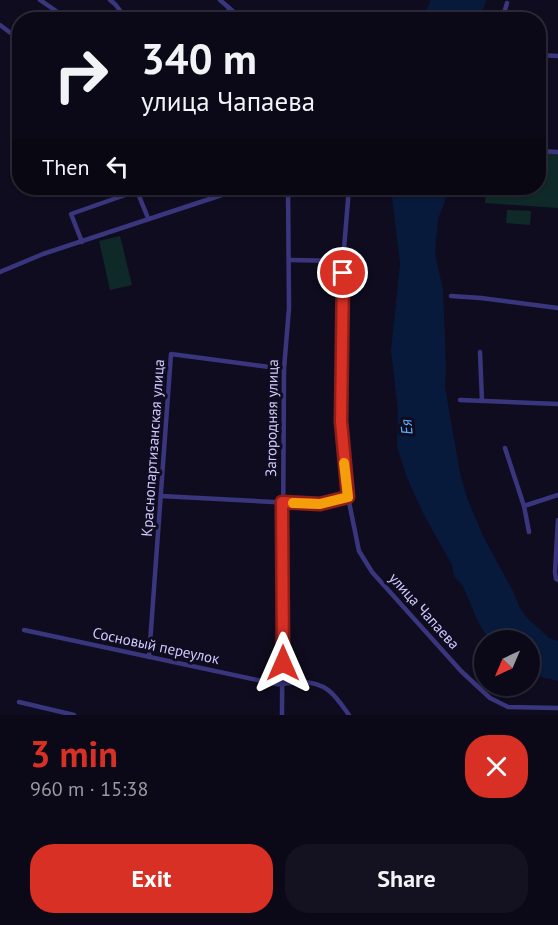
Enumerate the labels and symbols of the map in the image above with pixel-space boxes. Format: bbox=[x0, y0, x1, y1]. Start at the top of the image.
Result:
pin bbox=[317, 247, 368, 298]
street label: Краснопартизанская улица bbox=[137, 359, 168, 537]
street label: Загородняя улица bbox=[261, 359, 282, 477]
water label: Ея bbox=[395, 418, 417, 436]
street label: улица Чапаева bbox=[385, 568, 464, 653]
street label: Сосновый переулок bbox=[91, 623, 222, 668]
north arrow bbox=[474, 630, 540, 696]
position arrow bbox=[251, 631, 315, 695]

